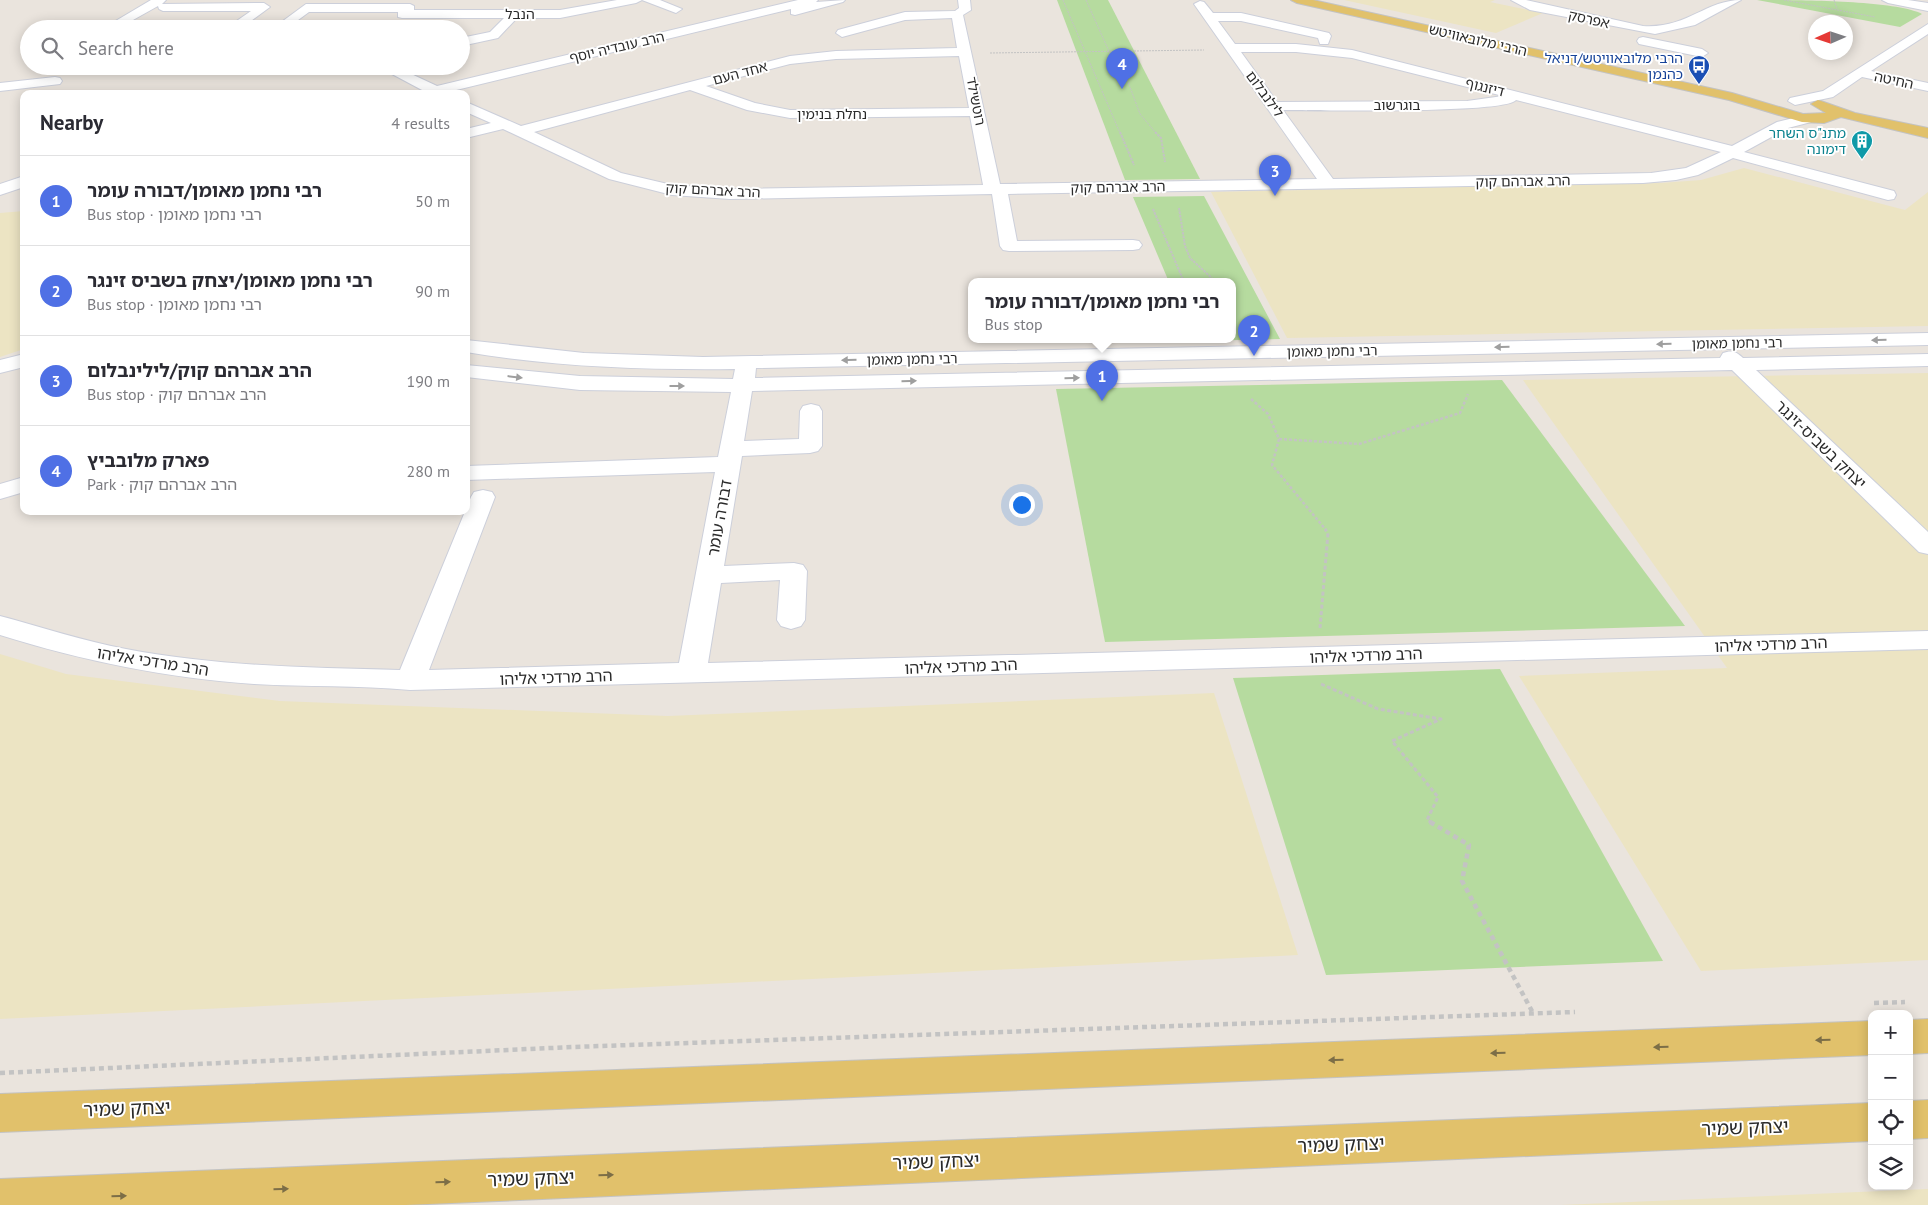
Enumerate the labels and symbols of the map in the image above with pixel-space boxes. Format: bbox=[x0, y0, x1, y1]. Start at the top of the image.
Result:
street label: הנבל bbox=[505, 5, 535, 23]
street label: אפרסק bbox=[1567, 6, 1612, 32]
north arrow bbox=[1808, 15, 1853, 60]
street label: הרבי מלובאוויטש bbox=[1427, 20, 1529, 60]
street label: הרב עובדיה יוסף bbox=[568, 27, 666, 67]
pin: 4 bbox=[1106, 48, 1138, 89]
place label: הרבי מלובאוויטש/דניאל כהנמן bbox=[1545, 49, 1683, 83]
bus stop icon: הרבי מלובאוויטש/דניאל כהנמן bbox=[1687, 54, 1711, 85]
street label: אחד העם bbox=[711, 57, 770, 89]
street label: לילנבלום bbox=[1242, 67, 1288, 121]
street label: החיטה bbox=[1873, 67, 1915, 93]
street label: דיזנגוף bbox=[1464, 73, 1507, 101]
street label: רוטשילד bbox=[962, 75, 990, 127]
street label: בוגרשוב bbox=[1373, 96, 1421, 114]
street label: נחלת בנימין bbox=[797, 105, 867, 123]
place label: מתנ"ס השחר דימונה bbox=[1769, 124, 1846, 158]
building icon: מתנ"ס השחר דימונה bbox=[1850, 129, 1874, 160]
pin: 3 bbox=[1259, 155, 1291, 196]
street label: הרב אברהם קוק bbox=[1475, 171, 1571, 191]
street label: הרב אברהם קוק bbox=[1070, 177, 1166, 197]
street label: הרב אברהם קוק bbox=[665, 179, 761, 201]
pin: 2 bbox=[1238, 315, 1270, 356]
street label: רבי נחמן מאומן bbox=[1691, 333, 1783, 353]
one-way arrow bbox=[1871, 336, 1887, 344]
one-way arrow bbox=[1656, 340, 1672, 348]
street label: רבי נחמן מאומן bbox=[1286, 341, 1378, 361]
one-way arrow bbox=[1494, 344, 1510, 352]
street label: רבי נחמן מאומן bbox=[866, 349, 958, 369]
one-way arrow bbox=[841, 357, 857, 365]
pin: 1 bbox=[1086, 360, 1118, 401]
one-way arrow bbox=[507, 373, 523, 381]
one-way arrow bbox=[1064, 374, 1080, 382]
one-way arrow bbox=[901, 377, 917, 385]
one-way arrow bbox=[669, 382, 685, 390]
street label: יצחק בשביס-זינגר bbox=[1771, 395, 1871, 493]
street label: דבורה עומר bbox=[702, 478, 736, 558]
your location bbox=[1009, 492, 1035, 518]
street label: הרב מרדכי אליהו bbox=[1714, 632, 1828, 656]
street label: הרב מרדכי אליהו bbox=[96, 642, 210, 680]
street label: הרב מרדכי אליהו bbox=[1309, 643, 1423, 667]
street label: הרב מרדכי אליהו bbox=[904, 654, 1018, 678]
street label: הרב מרדכי אליהו bbox=[499, 665, 613, 689]
one-way arrow bbox=[1815, 1037, 1831, 1045]
one-way arrow bbox=[1652, 1043, 1668, 1051]
one-way arrow bbox=[1490, 1050, 1506, 1058]
one-way arrow bbox=[1328, 1056, 1344, 1064]
street label: יצחק שמיר bbox=[83, 1094, 171, 1122]
street label: יצחק שמיר bbox=[1701, 1113, 1789, 1141]
street label: יצחק שמיר bbox=[1297, 1130, 1385, 1158]
street label: יצחק שמיר bbox=[892, 1147, 980, 1175]
street label: יצחק שמיר bbox=[487, 1164, 575, 1192]
one-way arrow bbox=[598, 1171, 614, 1179]
one-way arrow bbox=[436, 1178, 452, 1186]
one-way arrow bbox=[273, 1184, 289, 1192]
one-way arrow bbox=[111, 1191, 127, 1199]

